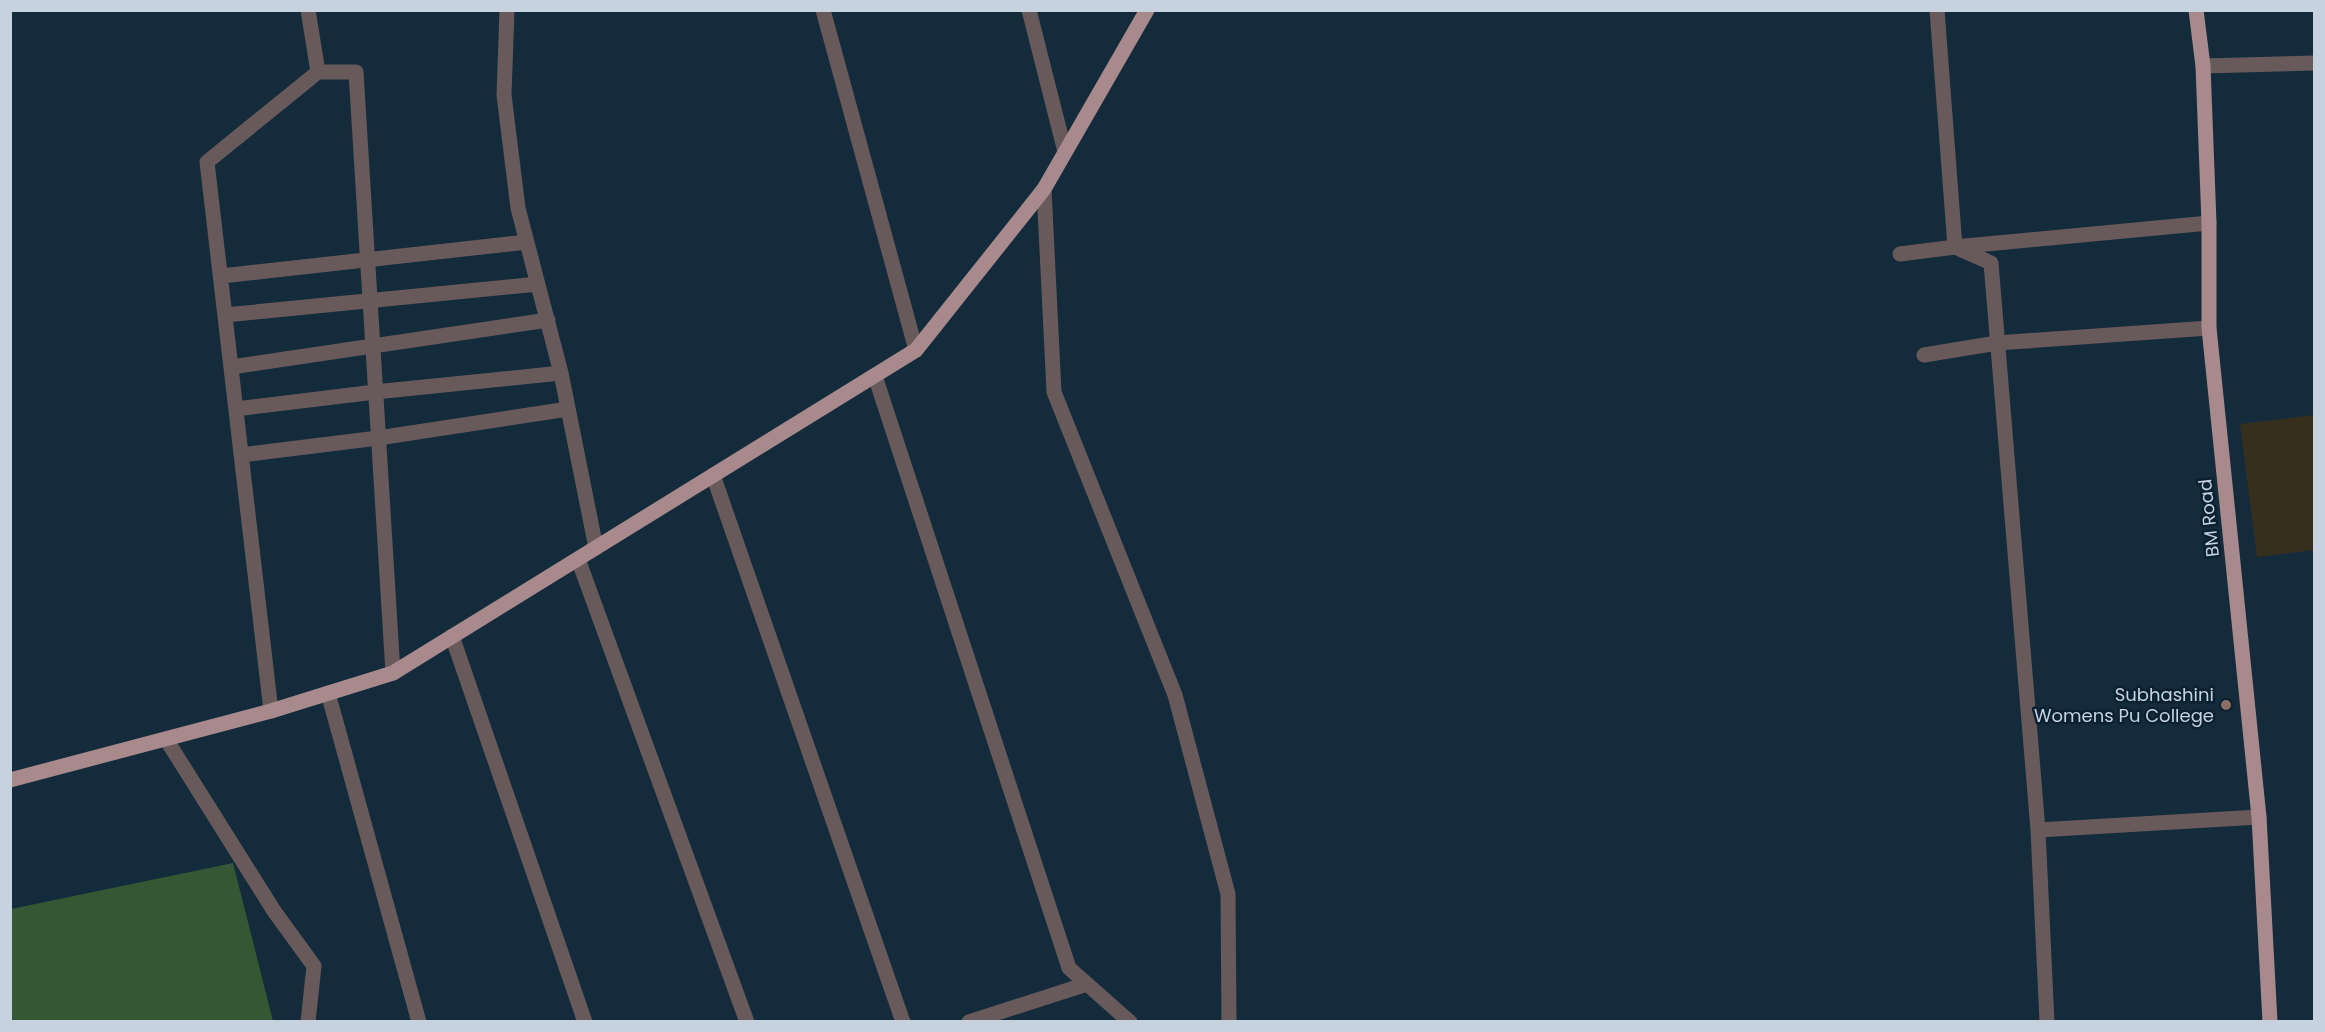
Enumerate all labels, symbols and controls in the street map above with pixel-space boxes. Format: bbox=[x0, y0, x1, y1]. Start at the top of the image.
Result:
street label: BM Road bbox=[2192, 478, 2225, 558]
place label: Subhashini Womens Pu College bbox=[2034, 682, 2214, 728]
marker: Subhashini Womens Pu College bbox=[2219, 698, 2233, 712]

